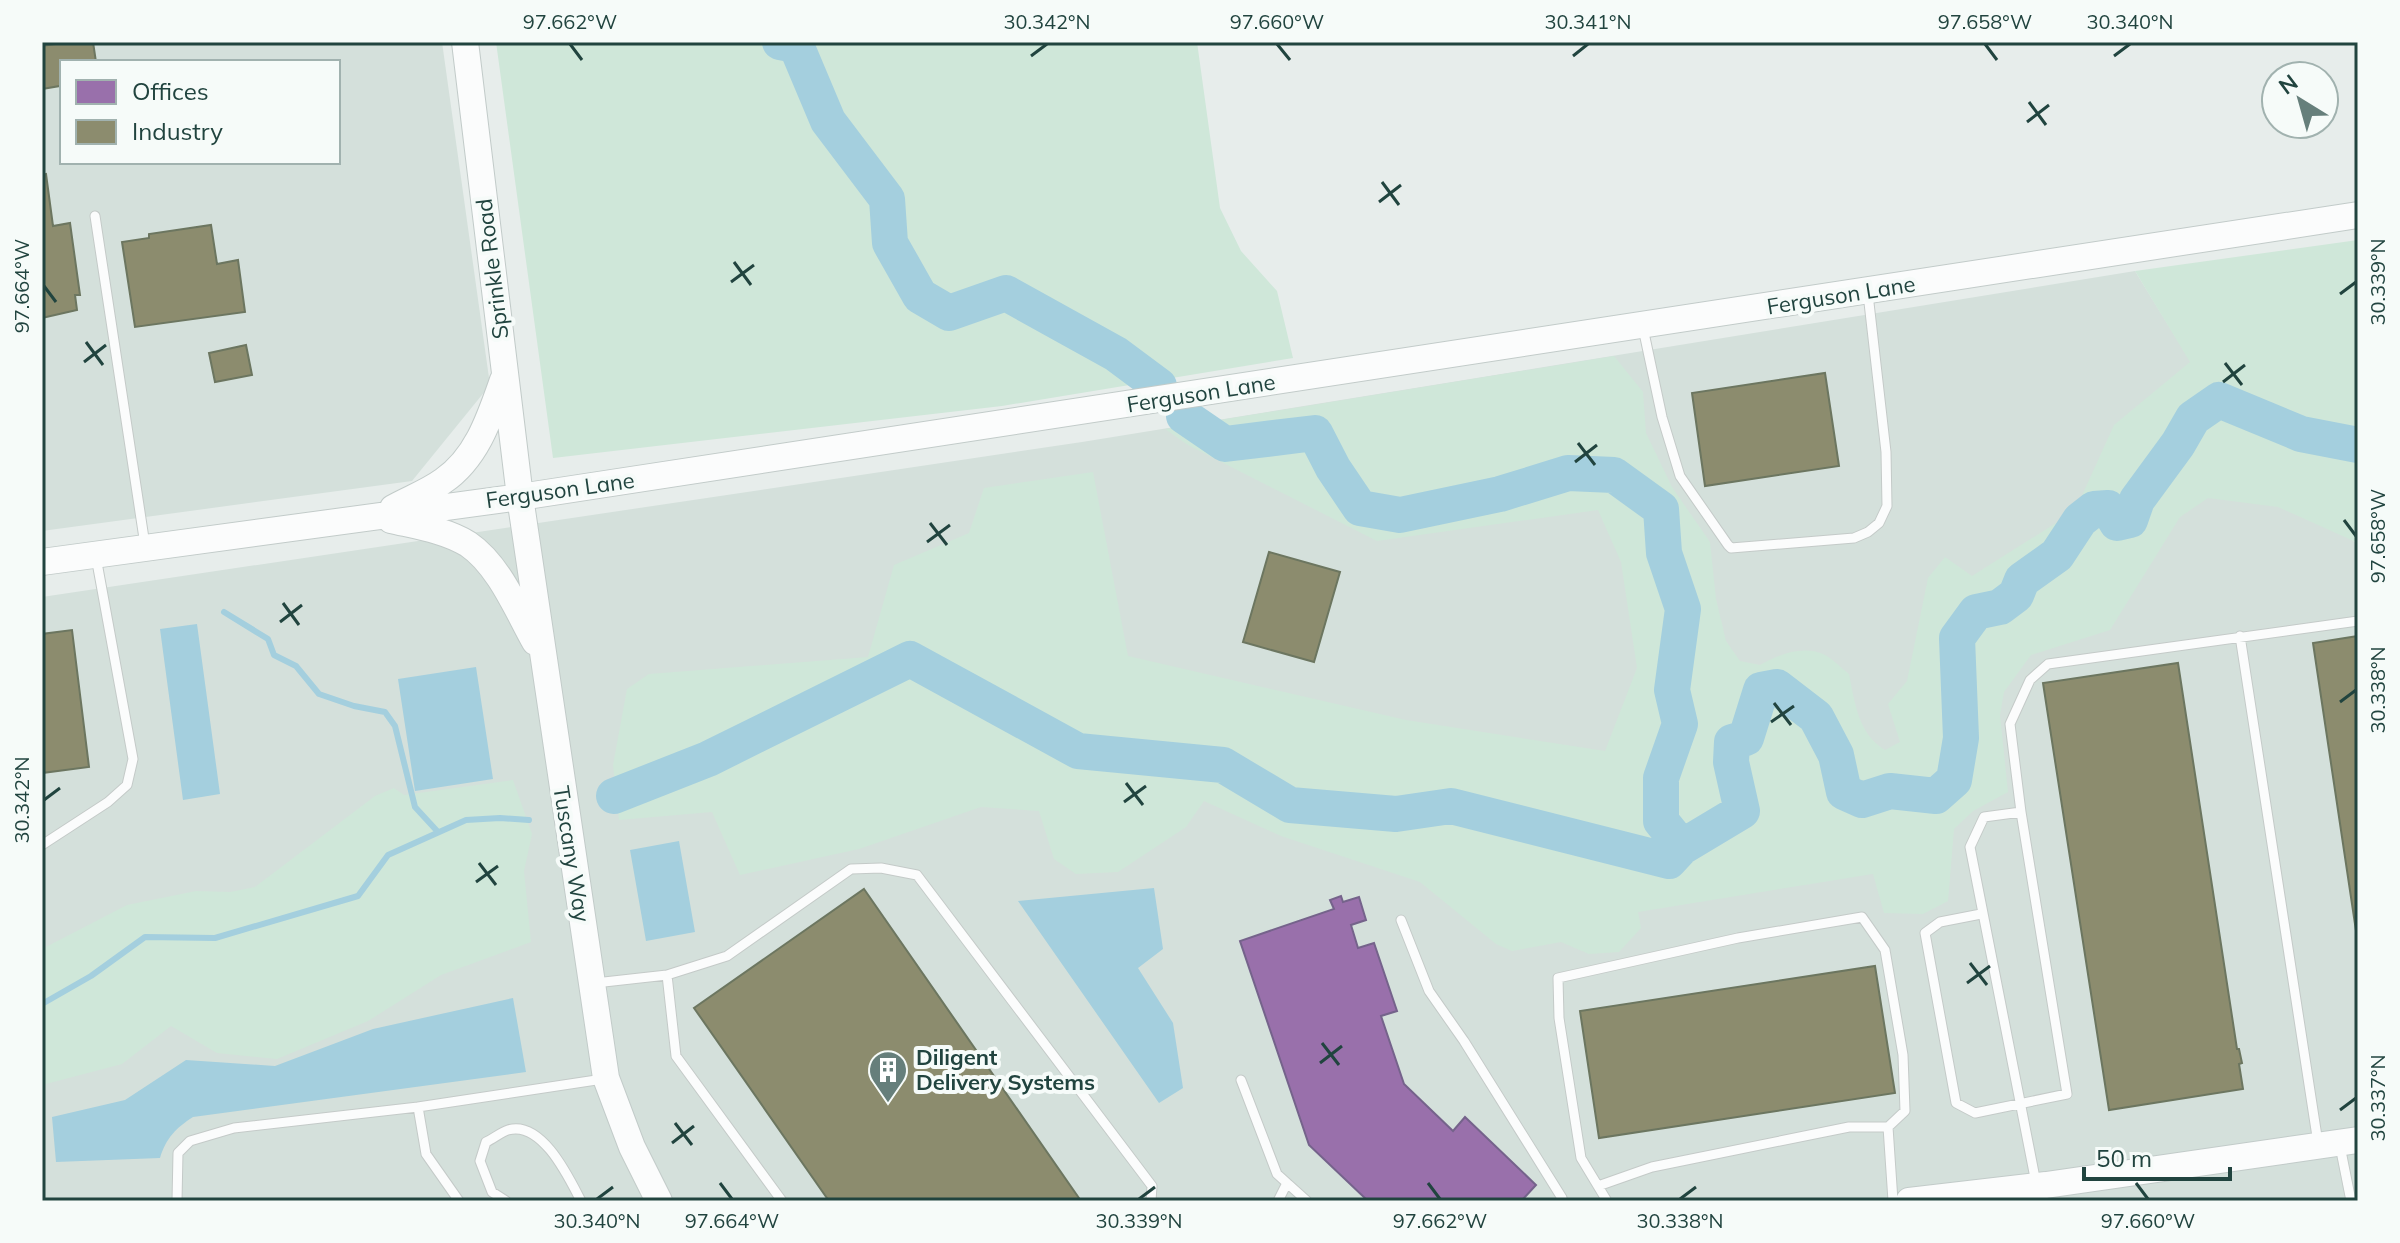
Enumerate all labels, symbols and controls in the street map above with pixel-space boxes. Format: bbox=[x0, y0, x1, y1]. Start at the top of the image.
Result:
text: 97.662°W bbox=[523, 9, 617, 34]
text: 30.342°N bbox=[1004, 9, 1090, 34]
text: 97.660°W bbox=[1230, 9, 1324, 34]
text: 30.341°N bbox=[1545, 9, 1631, 34]
text: 97.658°W bbox=[1938, 9, 2032, 34]
text: 30.340°N bbox=[2087, 9, 2173, 34]
legend bbox=[60, 60, 340, 164]
north arrow bbox=[2260, 60, 2340, 140]
text: N bbox=[2273, 68, 2303, 100]
text: Offices bbox=[132, 76, 209, 106]
text: Industry bbox=[132, 116, 223, 146]
street label: Sprinkle Road bbox=[469, 197, 515, 341]
text: 97.664°W bbox=[9, 239, 34, 333]
text: 30.339°N bbox=[2365, 239, 2390, 325]
street label: Ferguson Lane bbox=[1765, 269, 1917, 321]
street label: Ferguson Lane bbox=[1125, 367, 1277, 419]
street label: Ferguson Lane bbox=[484, 466, 636, 514]
text: 97.658°W bbox=[2365, 489, 2390, 583]
text: 30.338°N bbox=[2365, 647, 2390, 733]
text: 30.342°N bbox=[9, 757, 34, 843]
street label: Tuscany Way bbox=[547, 784, 597, 924]
place label: Diligent Delivery Systems bbox=[916, 1043, 1095, 1096]
building icon: Diligent Delivery Systems bbox=[867, 1049, 909, 1104]
text: 30.337°N bbox=[2365, 1055, 2390, 1141]
scale bar bbox=[2084, 1131, 2230, 1181]
text: 50 m bbox=[2096, 1143, 2152, 1173]
text: 30.340°N bbox=[554, 1208, 640, 1233]
text: 97.664°W bbox=[685, 1208, 779, 1233]
text: 30.339°N bbox=[1096, 1208, 1182, 1233]
text: 97.662°W bbox=[1393, 1208, 1487, 1233]
text: 30.338°N bbox=[1637, 1208, 1723, 1233]
text: 97.660°W bbox=[2101, 1208, 2195, 1233]

